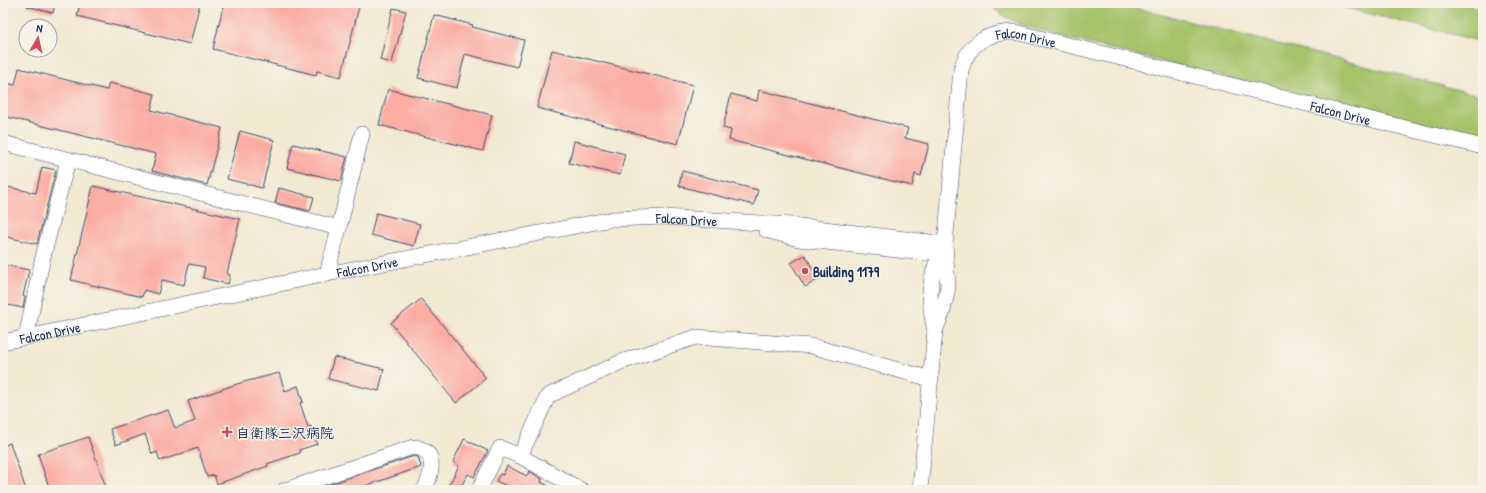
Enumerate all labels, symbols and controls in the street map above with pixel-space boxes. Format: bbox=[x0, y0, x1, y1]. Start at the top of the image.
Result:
north arrow bbox=[18, 18, 58, 58]
text: N bbox=[36, 21, 44, 36]
street label: Falcon Drive bbox=[993, 22, 1059, 51]
street label: Falcon Drive bbox=[1308, 95, 1373, 129]
street label: Falcon Drive bbox=[655, 207, 718, 230]
street label: Falcon Drive bbox=[334, 251, 400, 282]
place label: Building 1179 bbox=[813, 262, 880, 283]
marker: Building 1179 bbox=[800, 266, 810, 276]
street label: Falcon Drive bbox=[17, 316, 82, 348]
place label: 自衛隊三沢病院 bbox=[236, 423, 334, 442]
marker: 自衛隊三沢病院 bbox=[221, 426, 233, 438]

